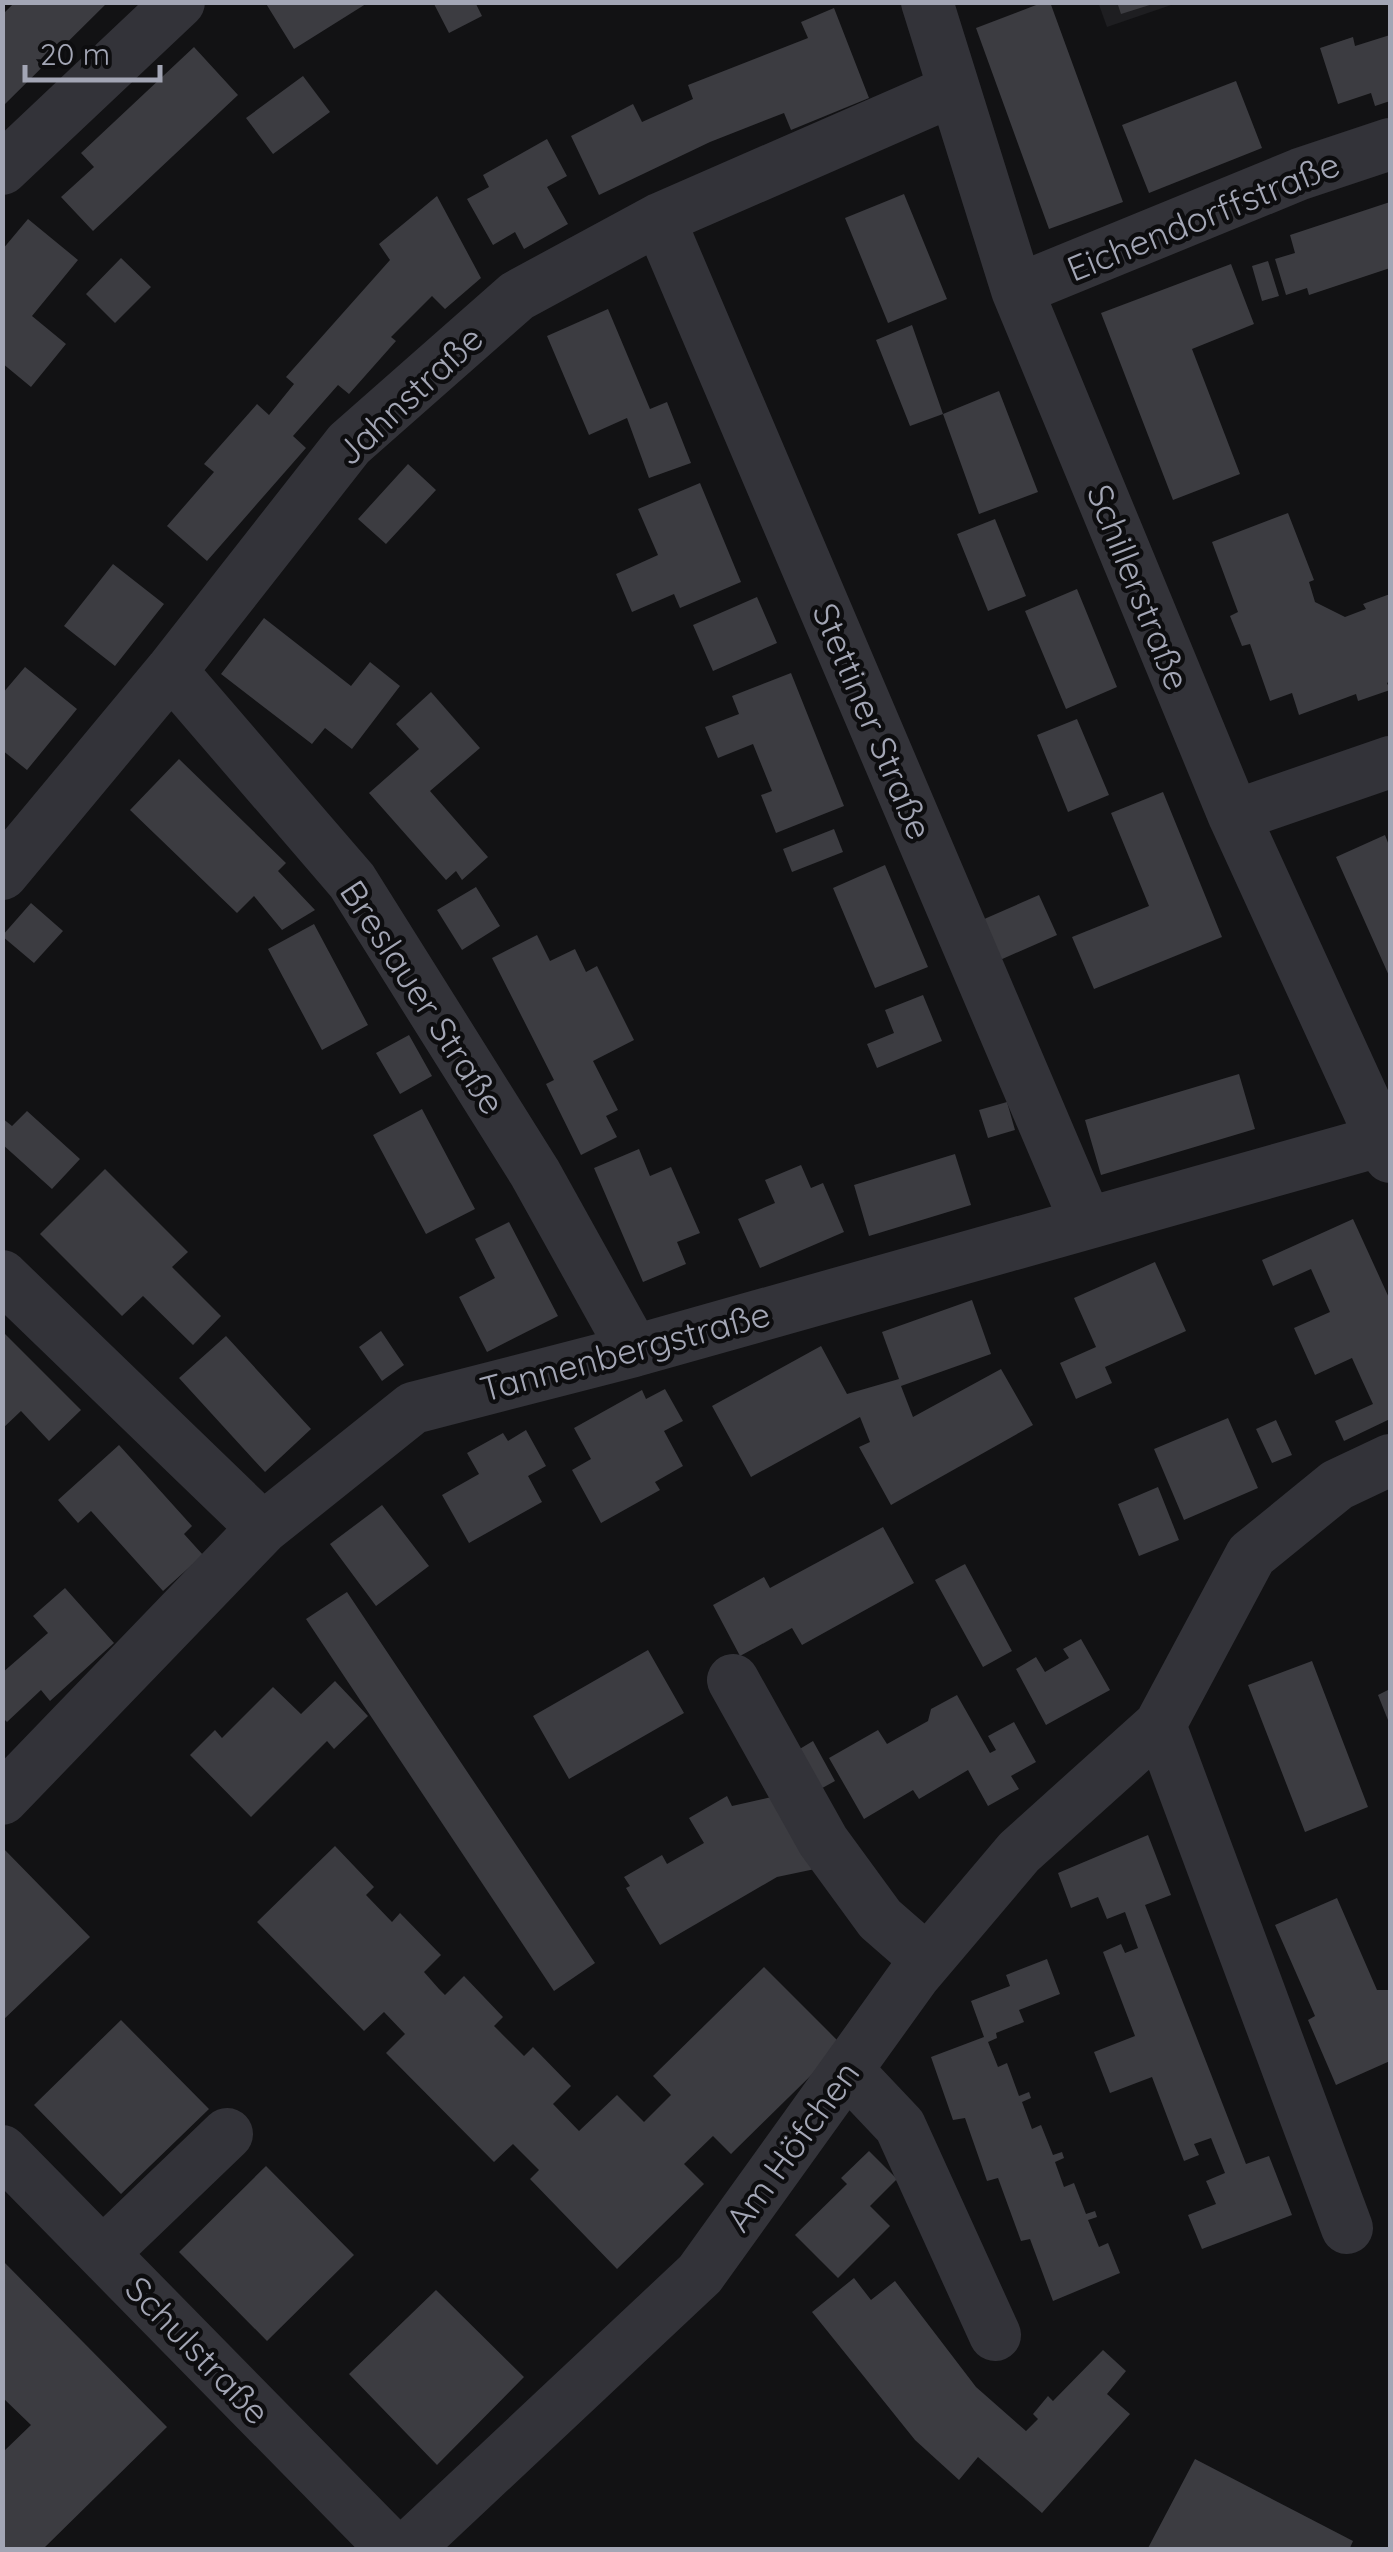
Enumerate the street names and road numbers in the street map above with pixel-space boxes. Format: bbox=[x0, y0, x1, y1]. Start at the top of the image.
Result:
street label: Eichendorffstraße bbox=[1060, 141, 1346, 291]
street label: Jahnstraße bbox=[326, 316, 492, 474]
street label: Schillerstraße bbox=[1078, 478, 1200, 696]
street label: Stettiner Straße bbox=[803, 596, 943, 846]
street label: Breslauer Straße bbox=[331, 872, 515, 1122]
street label: Tannenbergstraße bbox=[475, 1291, 775, 1411]
street label: Am Höfchen bbox=[715, 2052, 869, 2240]
street label: Schulstraße bbox=[116, 2267, 280, 2433]

